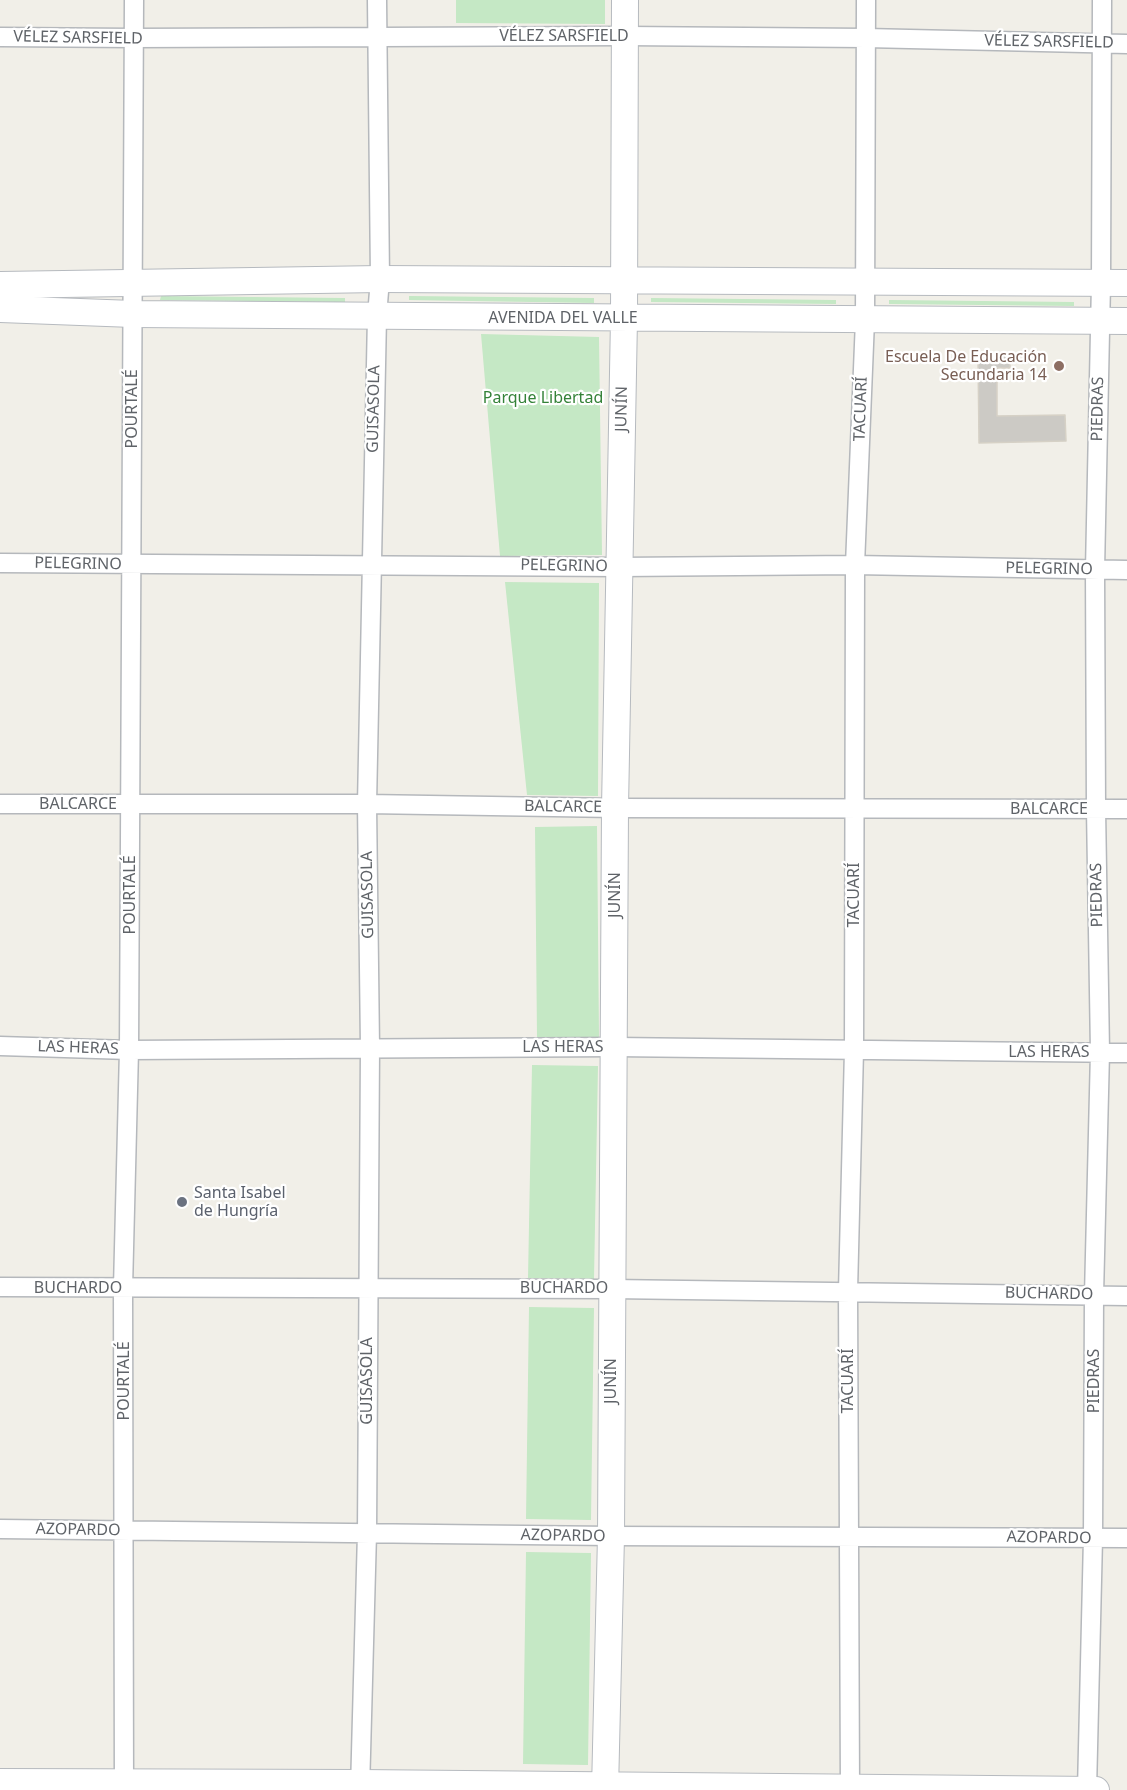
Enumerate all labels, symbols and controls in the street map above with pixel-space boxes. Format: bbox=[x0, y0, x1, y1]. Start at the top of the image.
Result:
street label: VÉLEZ SARSFIELD bbox=[499, 26, 629, 46]
street label: VÉLEZ SARSFIELD bbox=[13, 27, 143, 49]
street label: VÉLEZ SARSFIELD bbox=[984, 31, 1114, 53]
street label: AVENIDA DEL VALLE bbox=[488, 308, 638, 328]
place label: Escuela De Educación Secundaria 14 bbox=[885, 347, 1047, 385]
marker: Escuela De Educación Secundaria 14 bbox=[1052, 359, 1066, 373]
street label: GUISASOLA bbox=[364, 365, 384, 453]
street label: POURTALÉ bbox=[122, 369, 142, 449]
street label: TACUARÍ bbox=[850, 376, 872, 442]
street label: PIEDRAS bbox=[1088, 377, 1108, 441]
street label: JUNÍN bbox=[612, 386, 632, 432]
park label: Parque Libertad bbox=[483, 388, 603, 408]
street label: PELEGRINO bbox=[34, 554, 122, 574]
street label: PELEGRINO bbox=[520, 556, 608, 576]
street label: PELEGRINO bbox=[1005, 559, 1093, 579]
street label: BALCARCE bbox=[39, 794, 117, 814]
street label: BALCARCE bbox=[524, 797, 602, 817]
street label: BALCARCE bbox=[1010, 799, 1088, 819]
street label: GUISASOLA bbox=[358, 851, 378, 939]
street label: POURTALÉ bbox=[120, 855, 140, 935]
street label: TACUARÍ bbox=[844, 863, 864, 927]
street label: PIEDRAS bbox=[1087, 863, 1107, 927]
street label: JUNÍN bbox=[605, 872, 625, 918]
street label: LAS HERAS bbox=[37, 1037, 119, 1059]
street label: LAS HERAS bbox=[522, 1037, 604, 1057]
street label: LAS HERAS bbox=[1008, 1042, 1090, 1062]
place label: Santa Isabel de Hungría bbox=[194, 1183, 286, 1221]
marker: Santa Isabel de Hungría bbox=[175, 1195, 189, 1209]
street label: BUCHARDO bbox=[34, 1278, 122, 1298]
street label: BUCHARDO bbox=[520, 1278, 608, 1298]
street label: BUCHARDO bbox=[1005, 1284, 1093, 1304]
street label: GUISASOLA bbox=[357, 1337, 377, 1425]
street label: POURTALÉ bbox=[114, 1341, 134, 1421]
street label: TACUARÍ bbox=[838, 1349, 858, 1413]
street label: PIEDRAS bbox=[1084, 1349, 1104, 1413]
street label: JUNÍN bbox=[601, 1358, 621, 1404]
street label: AZOPARDO bbox=[35, 1520, 121, 1540]
street label: AZOPARDO bbox=[520, 1526, 606, 1546]
street label: AZOPARDO bbox=[1006, 1528, 1092, 1548]

